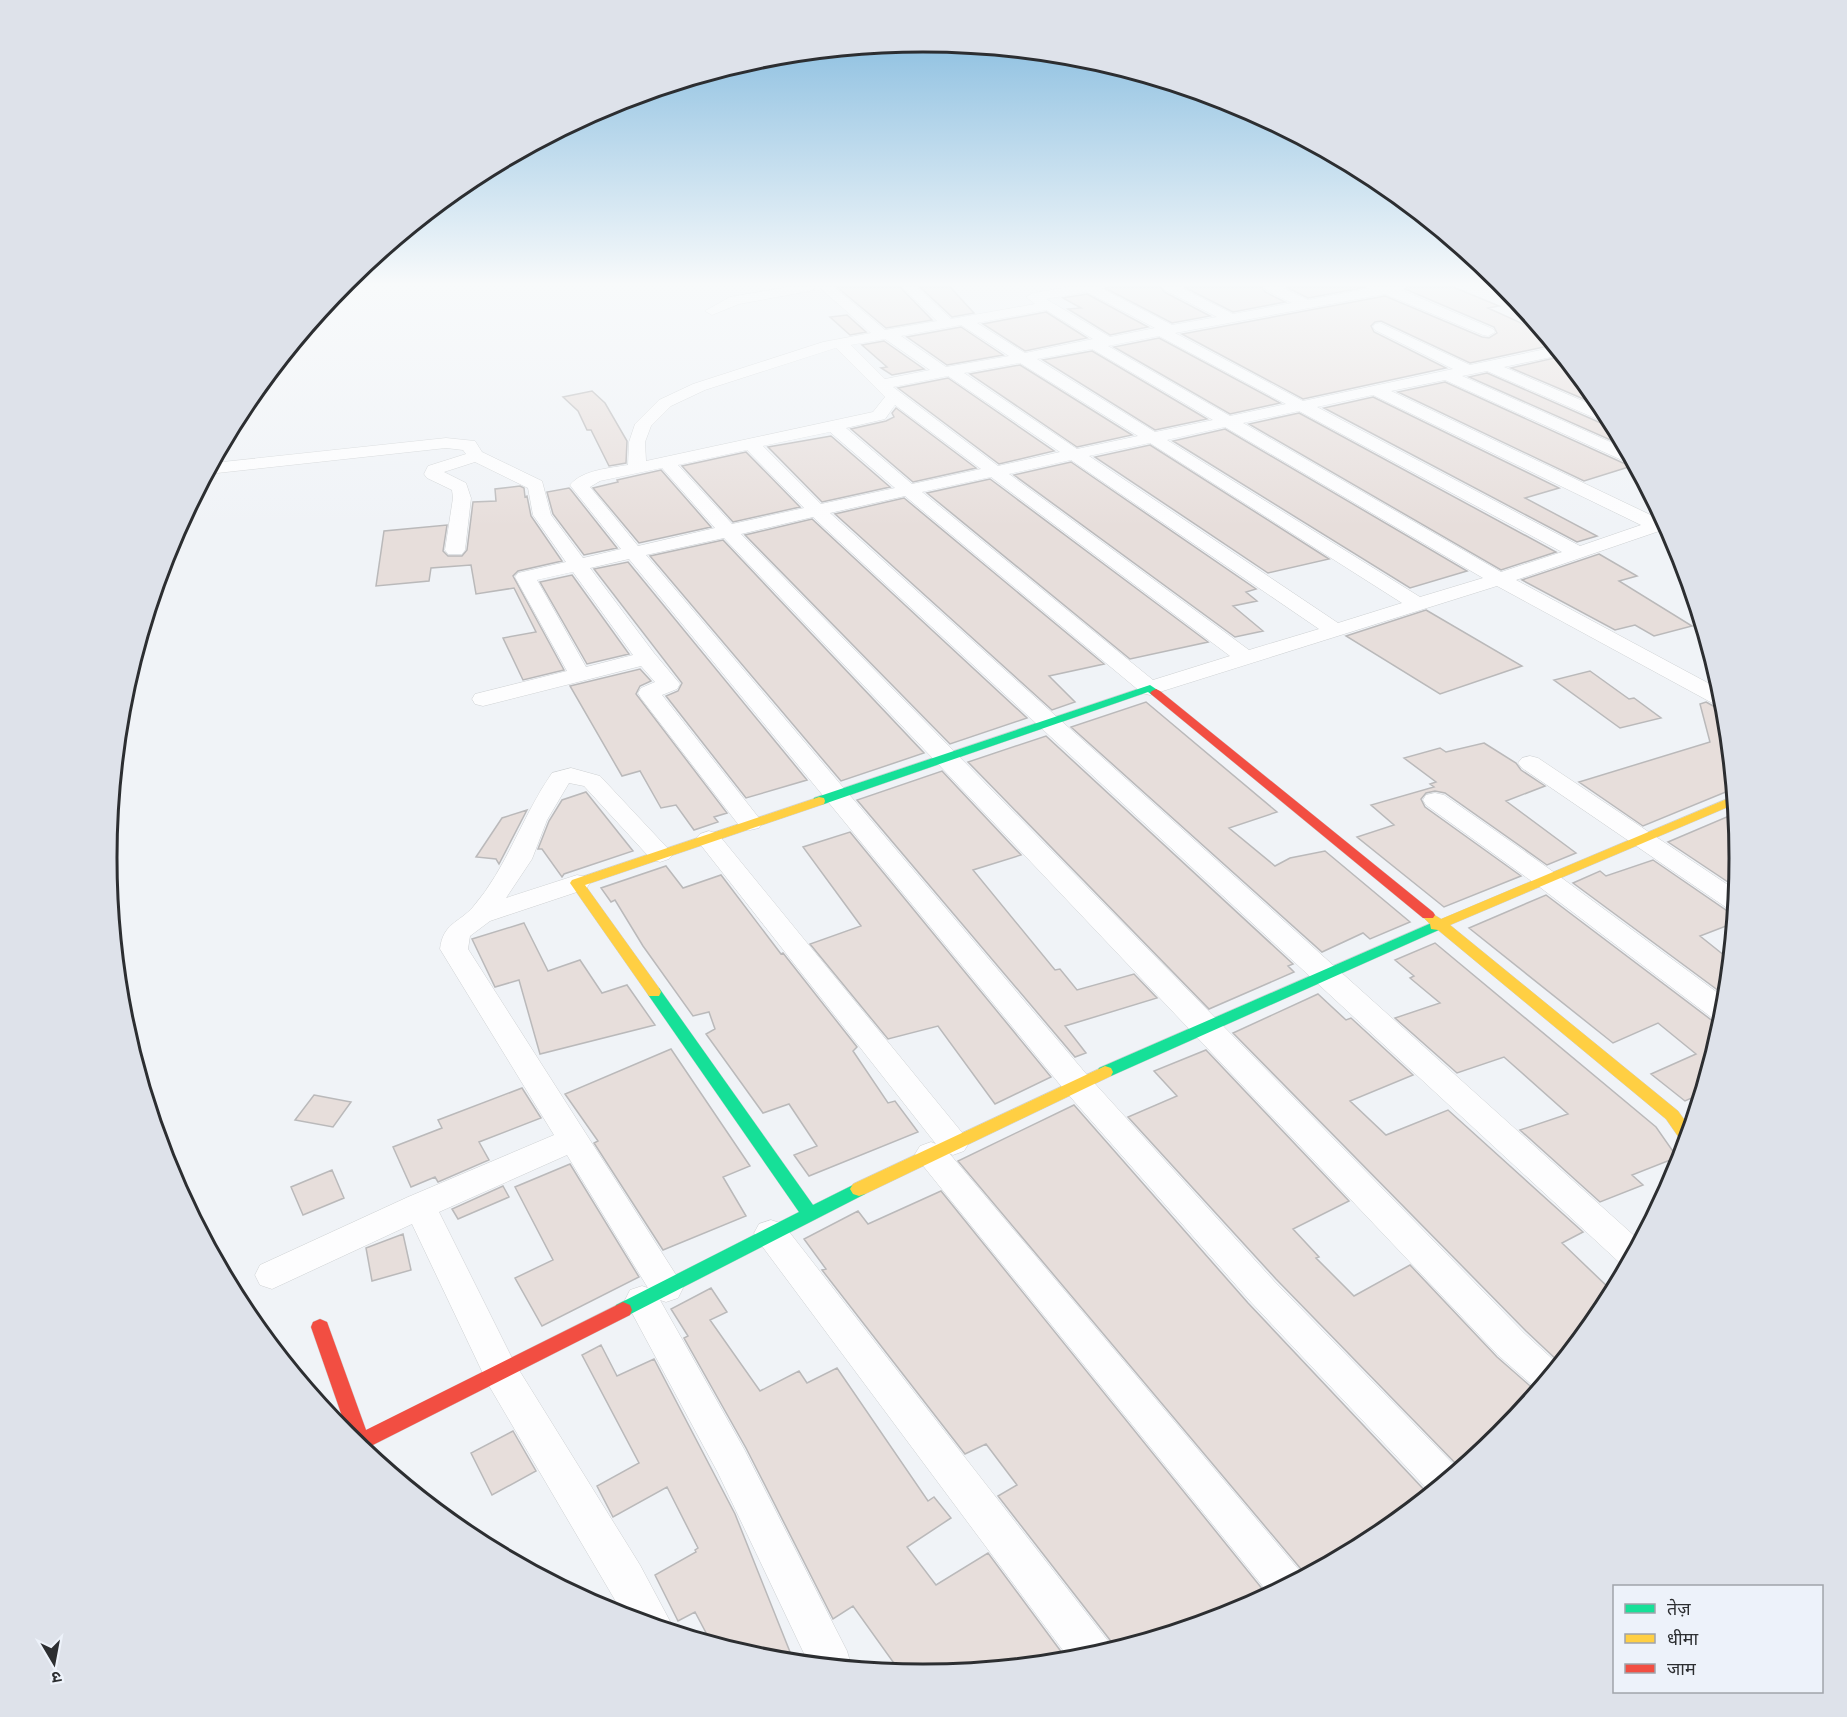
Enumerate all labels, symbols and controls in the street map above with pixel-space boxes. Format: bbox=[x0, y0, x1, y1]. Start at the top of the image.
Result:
legend bbox=[1613, 1585, 1823, 1693]
text: तेज़ bbox=[1667, 1598, 1691, 1620]
text: धीमा bbox=[1667, 1628, 1698, 1650]
north arrow bbox=[24, 1633, 84, 1693]
text: जाम bbox=[1667, 1658, 1697, 1680]
text: उ bbox=[50, 1667, 63, 1688]

